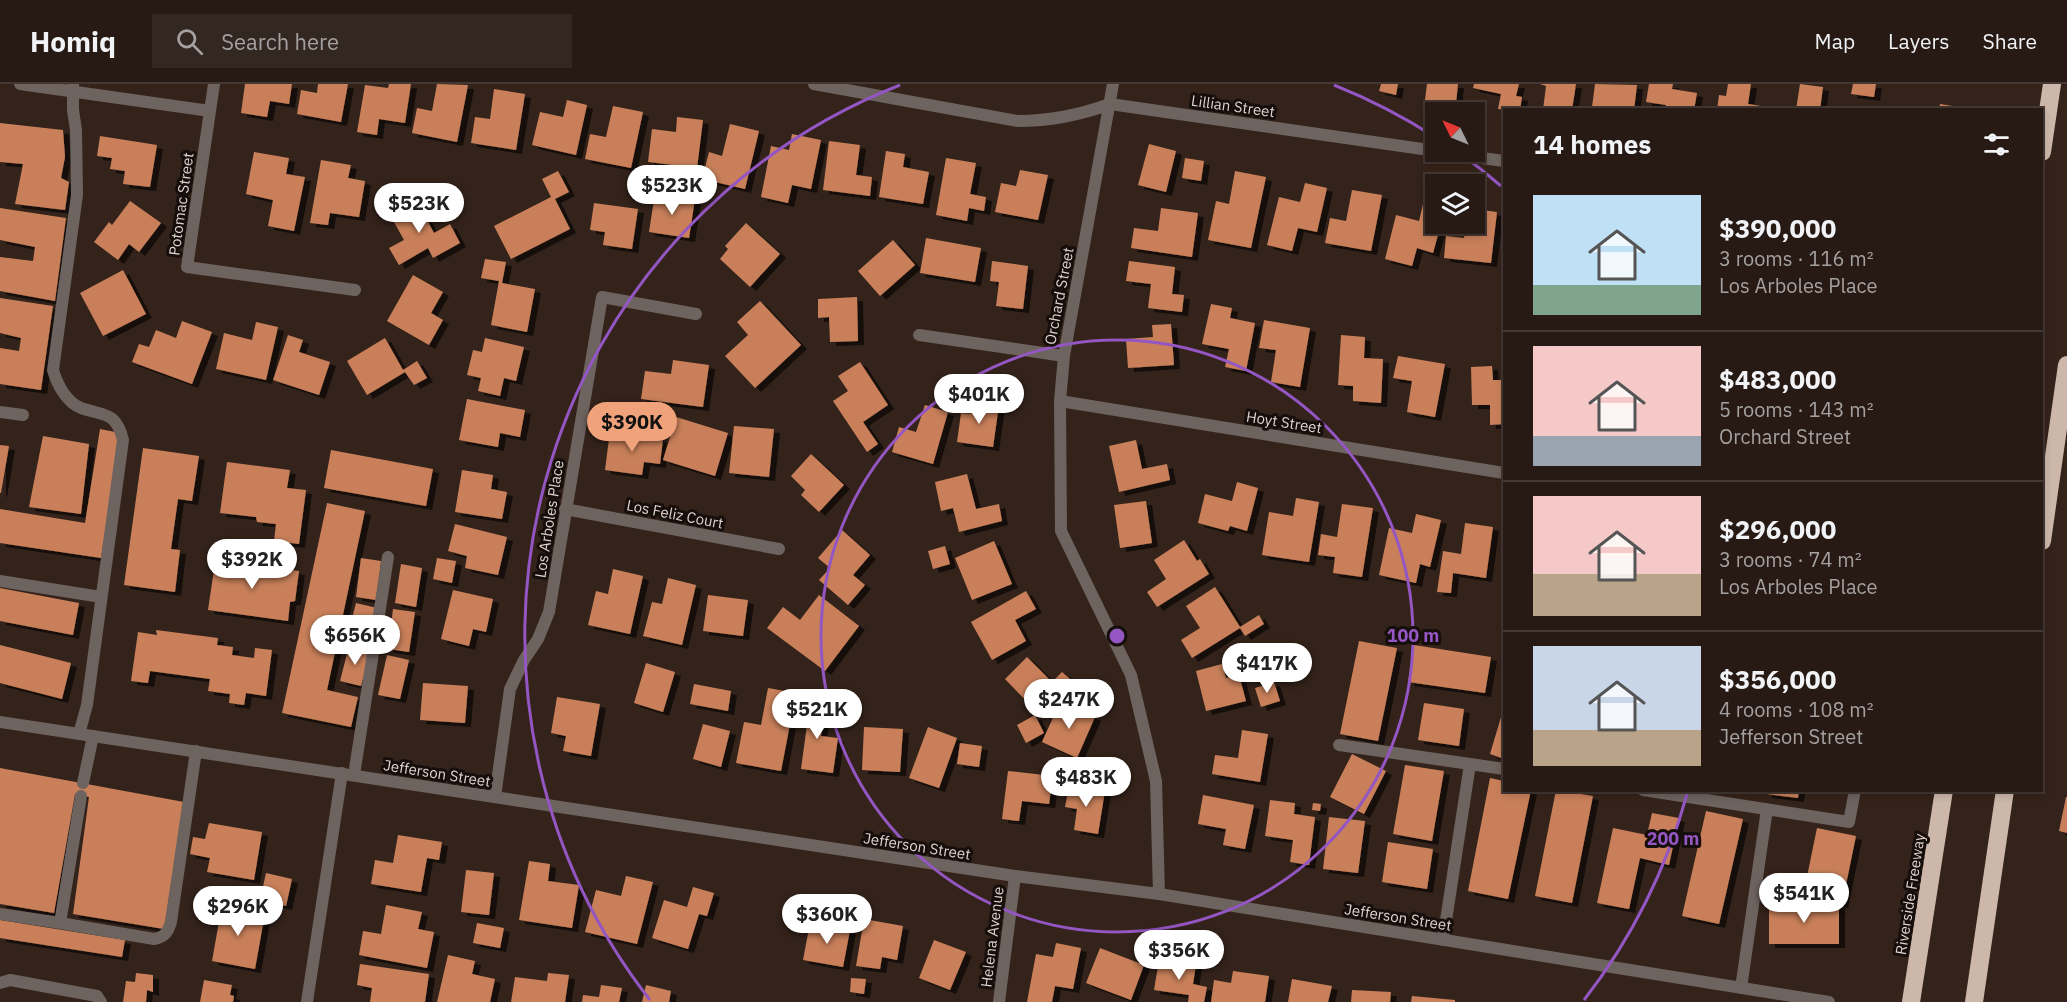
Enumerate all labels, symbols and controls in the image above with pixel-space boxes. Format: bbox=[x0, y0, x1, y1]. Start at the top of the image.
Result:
search box bbox=[152, 14, 572, 68]
text: Homiq bbox=[30, 23, 116, 60]
icon: search bbox=[173, 25, 206, 58]
text: Search here bbox=[221, 27, 339, 56]
text: Map bbox=[1815, 27, 1855, 55]
text: Layers bbox=[1888, 27, 1950, 55]
text: Share bbox=[1983, 27, 2037, 55]
street label: Lillian Street bbox=[1190, 91, 1276, 121]
north arrow bbox=[1425, 102, 1485, 162]
map controls bbox=[1425, 102, 1485, 234]
text: 14 homes bbox=[1533, 127, 1651, 161]
icon: filters bbox=[1980, 128, 2013, 161]
street label: Potomac Street bbox=[164, 151, 198, 257]
pin: $523K bbox=[630, 165, 714, 216]
text: $523K bbox=[641, 171, 703, 198]
button: layers bbox=[1425, 174, 1485, 234]
pin: $523K bbox=[377, 183, 461, 234]
text: $523K bbox=[388, 189, 450, 216]
text: $390,000 bbox=[1719, 211, 1836, 245]
icon: home bbox=[1581, 219, 1653, 291]
text: 3 rooms · 116 m² bbox=[1719, 245, 1874, 272]
street label: Orchard Street bbox=[1040, 246, 1078, 346]
text: Los Arboles Place bbox=[1719, 272, 1877, 299]
text: $483,000 bbox=[1719, 362, 1836, 396]
icon: home bbox=[1581, 370, 1653, 442]
pin: $401K bbox=[937, 374, 1021, 425]
text: $401K bbox=[948, 380, 1010, 407]
text: 5 rooms · 143 m² bbox=[1719, 396, 1874, 423]
pin: $390K bbox=[590, 402, 674, 453]
street label: Hoyt Street bbox=[1245, 407, 1323, 437]
text: $390K bbox=[601, 408, 663, 435]
text: Orchard Street bbox=[1719, 423, 1851, 450]
street label: Los Arboles Place bbox=[530, 459, 568, 579]
street label: Los Feliz Court bbox=[625, 495, 725, 533]
text: $296,000 bbox=[1719, 512, 1836, 546]
icon: home bbox=[1581, 520, 1653, 592]
pin: $392K bbox=[210, 539, 294, 590]
text: $392K bbox=[221, 545, 283, 572]
text: 3 rooms · 74 m² bbox=[1719, 546, 1862, 573]
text: Los Arboles Place bbox=[1719, 573, 1877, 600]
pin: $656K bbox=[313, 615, 397, 666]
text: $656K bbox=[324, 621, 386, 648]
text: 100 m bbox=[1387, 624, 1439, 647]
centre of rings bbox=[1107, 626, 1127, 646]
pin: $417K bbox=[1225, 643, 1309, 694]
text: $417K bbox=[1236, 649, 1298, 676]
text: $356,000 bbox=[1719, 662, 1836, 696]
icon: home bbox=[1581, 670, 1653, 742]
pin: $247K bbox=[1027, 679, 1111, 730]
text: $247K bbox=[1038, 685, 1100, 712]
pin: $521K bbox=[775, 689, 859, 740]
text: $521K bbox=[786, 695, 848, 722]
text: 4 rooms · 108 m² bbox=[1719, 696, 1874, 723]
text: Jefferson Street bbox=[1719, 723, 1863, 750]
street label: Jefferson Street bbox=[382, 755, 492, 791]
pin: $483K bbox=[1044, 757, 1128, 808]
text: $483K bbox=[1055, 763, 1117, 790]
text: 200 m bbox=[1647, 827, 1699, 850]
street label: Jefferson Street bbox=[862, 828, 972, 864]
street label: Riverside Freeway bbox=[1891, 831, 1929, 956]
pin: $541K bbox=[1762, 873, 1846, 924]
text: $541K bbox=[1773, 879, 1835, 906]
pin: $296K bbox=[196, 886, 280, 937]
street label: Helena Avenue bbox=[976, 886, 1008, 988]
text: $296K bbox=[207, 892, 269, 919]
pin: $360K bbox=[785, 894, 869, 945]
street label: Jefferson Street bbox=[1343, 899, 1453, 935]
text: $360K bbox=[796, 900, 858, 927]
pin: $356K bbox=[1137, 930, 1221, 981]
text: $356K bbox=[1148, 936, 1210, 963]

